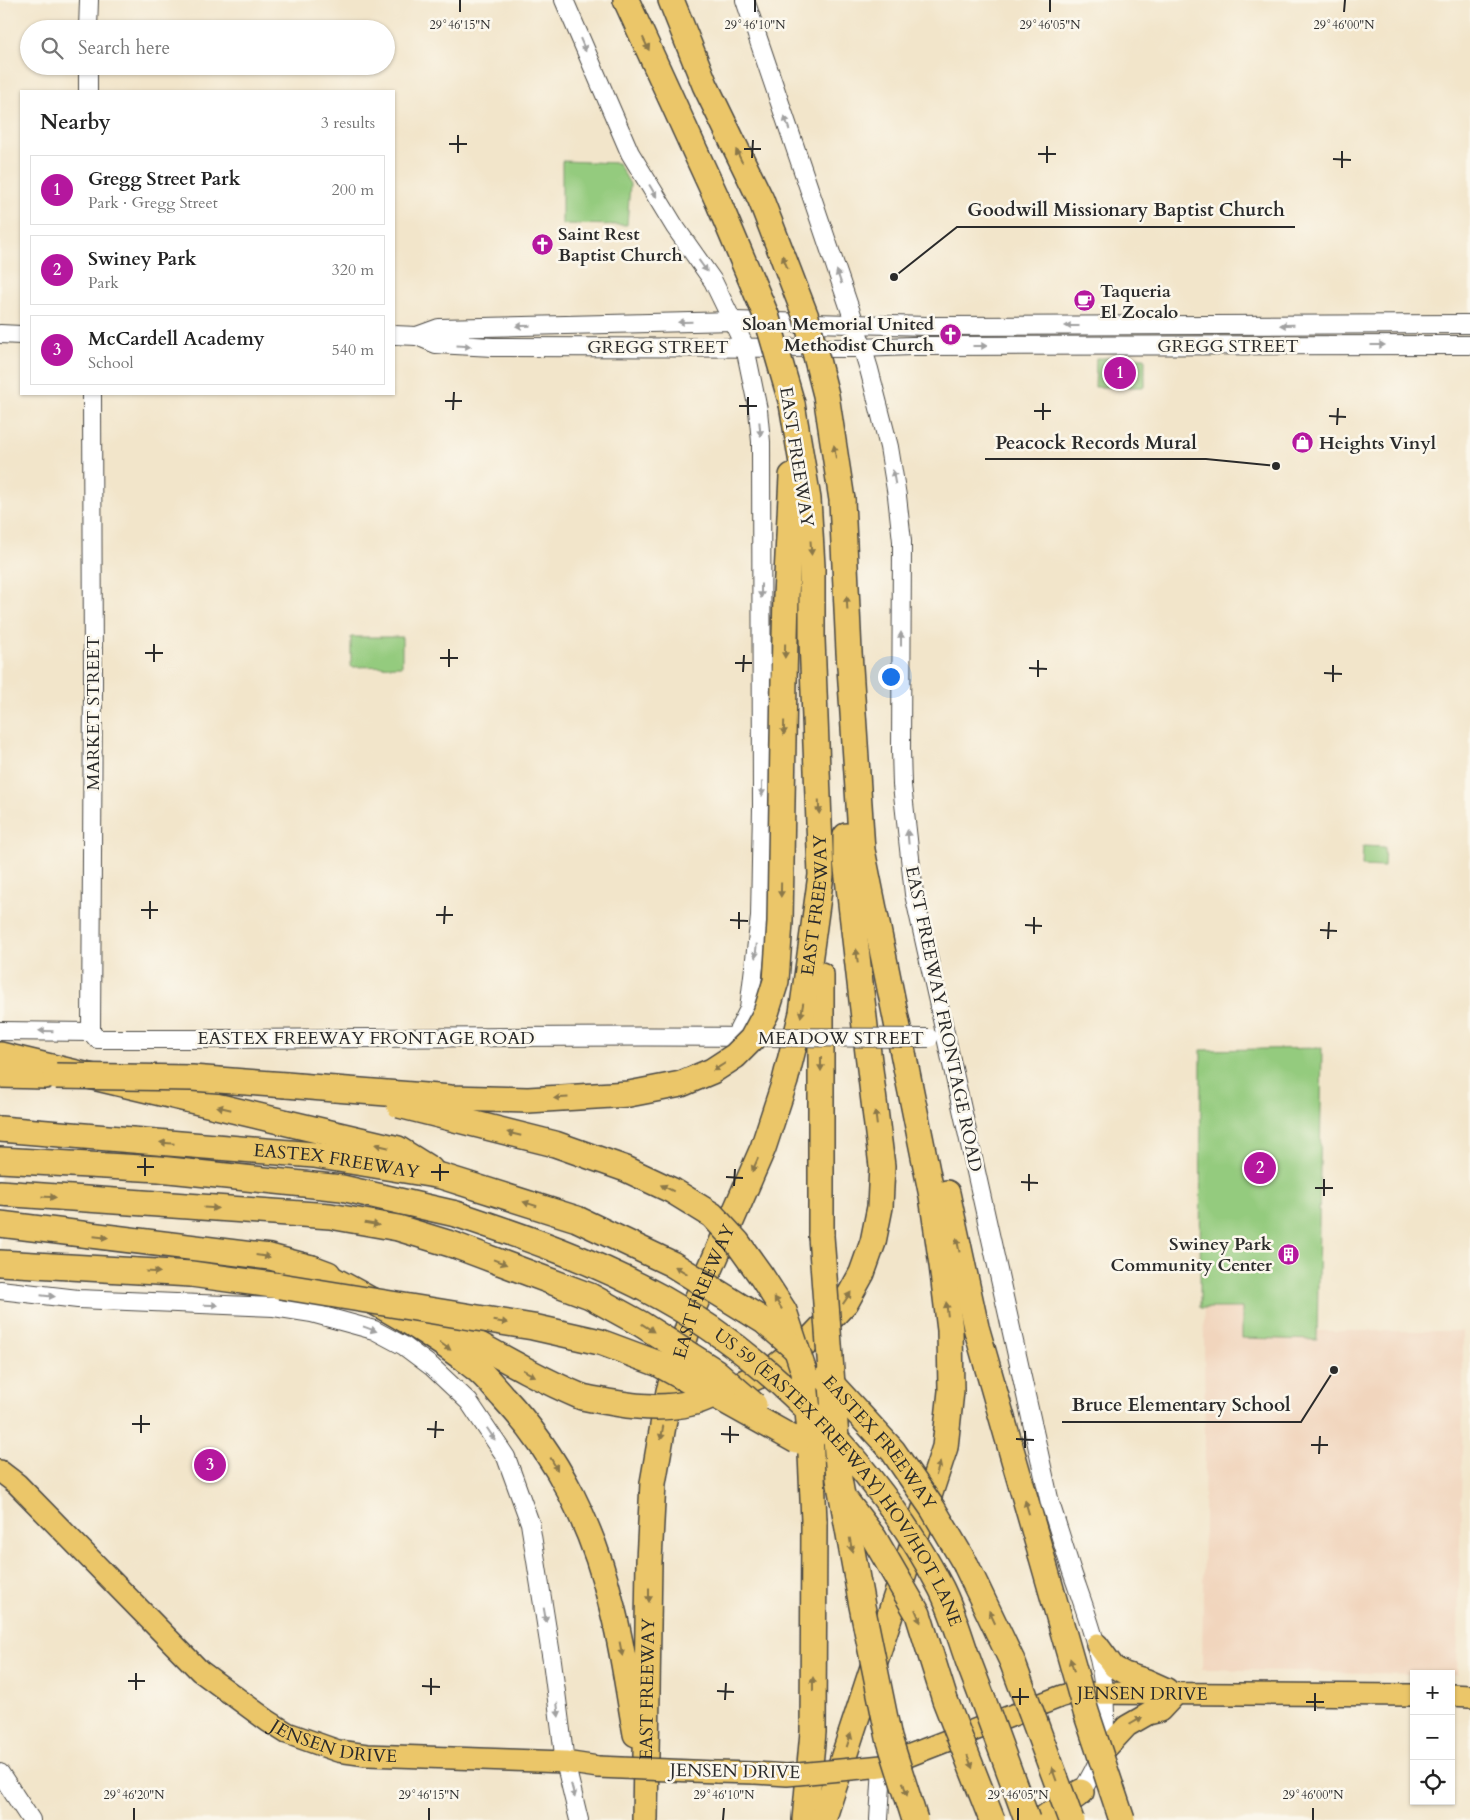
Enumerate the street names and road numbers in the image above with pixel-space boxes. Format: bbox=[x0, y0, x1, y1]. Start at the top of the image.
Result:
street label: GREGG STREET bbox=[1157, 334, 1299, 359]
street label: GREGG STREET bbox=[587, 335, 729, 360]
street label: EAST FREEWAY bbox=[773, 385, 820, 530]
street label: MARKET STREET bbox=[81, 636, 106, 790]
street label: EAST FREEWAY bbox=[795, 833, 834, 977]
street label: EAST FREEWAY FRONTAGE ROAD bbox=[899, 864, 988, 1174]
street label: EASTEX FREEWAY FRONTAGE ROAD bbox=[197, 1026, 535, 1051]
street label: MEADOW STREET bbox=[758, 1026, 924, 1051]
street label: EASTEX FREEWAY bbox=[252, 1138, 422, 1185]
street label: EAST FREEWAY bbox=[667, 1220, 741, 1362]
street label: US 59 (EASTEX FREEWAY) HOV/HOT LANE bbox=[709, 1323, 968, 1630]
street label: EASTEX FREEWAY bbox=[817, 1370, 942, 1515]
street label: EAST FREEWAY bbox=[634, 1617, 661, 1760]
street label: JENSEN DRIVE bbox=[1074, 1681, 1208, 1707]
street label: JENSEN DRIVE bbox=[263, 1712, 397, 1769]
street label: JENSEN DRIVE bbox=[667, 1758, 800, 1785]

